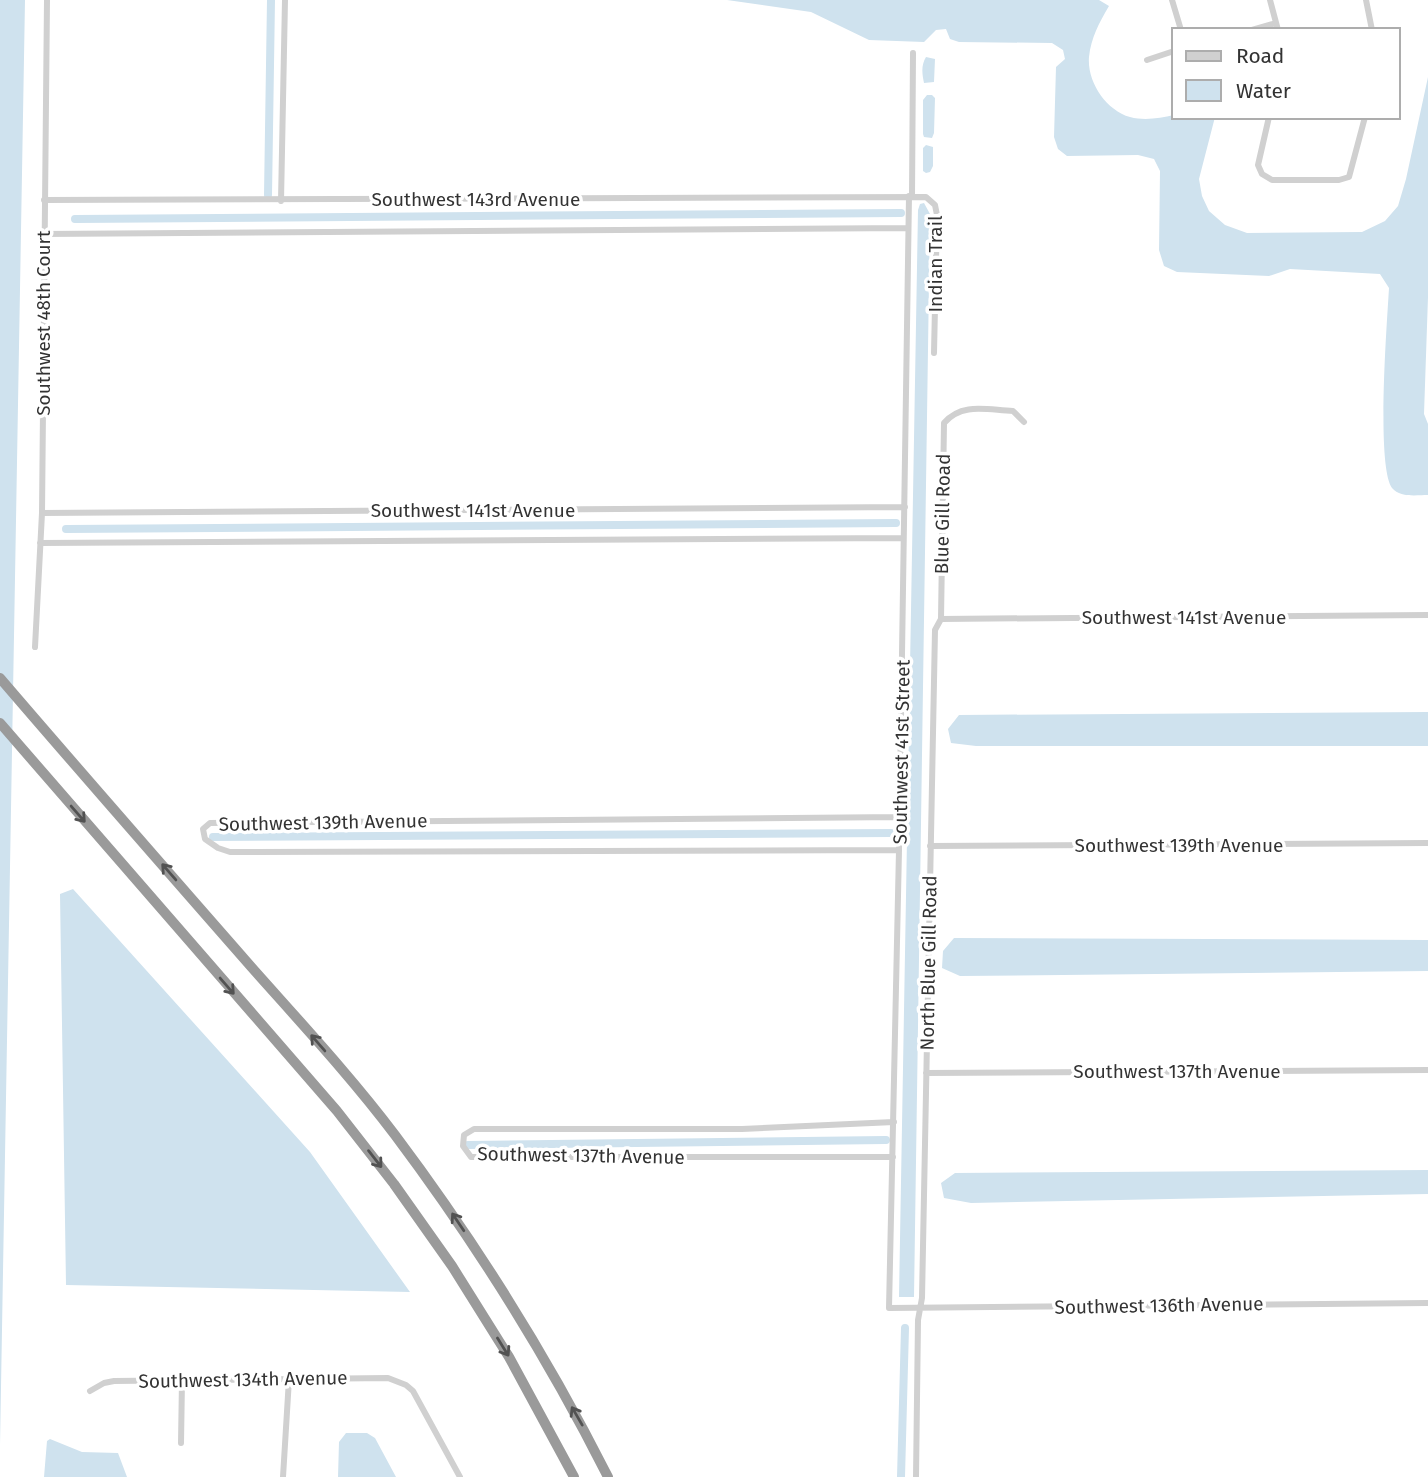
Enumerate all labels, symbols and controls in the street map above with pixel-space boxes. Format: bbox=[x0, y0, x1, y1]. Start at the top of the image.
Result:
legend bbox=[1172, 28, 1400, 119]
text: Road bbox=[1236, 43, 1284, 69]
text: Water bbox=[1236, 78, 1291, 104]
street label: Southwest 143rd Avenue bbox=[372, 188, 580, 211]
street label: Indian Trail bbox=[924, 215, 947, 313]
street label: Southwest 48th Court bbox=[32, 230, 55, 416]
street label: Blue Gill Road bbox=[930, 453, 955, 575]
street label: Southwest 141st Avenue bbox=[371, 499, 575, 522]
street label: Southwest 141st Avenue bbox=[1082, 606, 1286, 629]
street label: Southwest 41st Street bbox=[888, 659, 915, 845]
one-way arrow bbox=[70, 805, 86, 823]
street label: Southwest 139th Avenue bbox=[218, 809, 428, 836]
street label: Southwest 139th Avenue bbox=[1075, 834, 1283, 857]
one-way arrow bbox=[161, 863, 177, 881]
street label: North Blue Gill Road bbox=[915, 875, 942, 1051]
one-way arrow bbox=[219, 977, 235, 995]
one-way arrow bbox=[310, 1035, 327, 1052]
street label: Southwest 137th Avenue bbox=[1073, 1060, 1281, 1083]
street label: Southwest 137th Avenue bbox=[477, 1142, 685, 1169]
one-way arrow bbox=[367, 1150, 382, 1168]
one-way arrow bbox=[451, 1213, 465, 1232]
street label: Southwest 136th Avenue bbox=[1054, 1292, 1264, 1319]
one-way arrow bbox=[495, 1337, 510, 1356]
street label: Southwest 134th Avenue bbox=[138, 1366, 348, 1393]
one-way arrow bbox=[570, 1407, 584, 1427]

